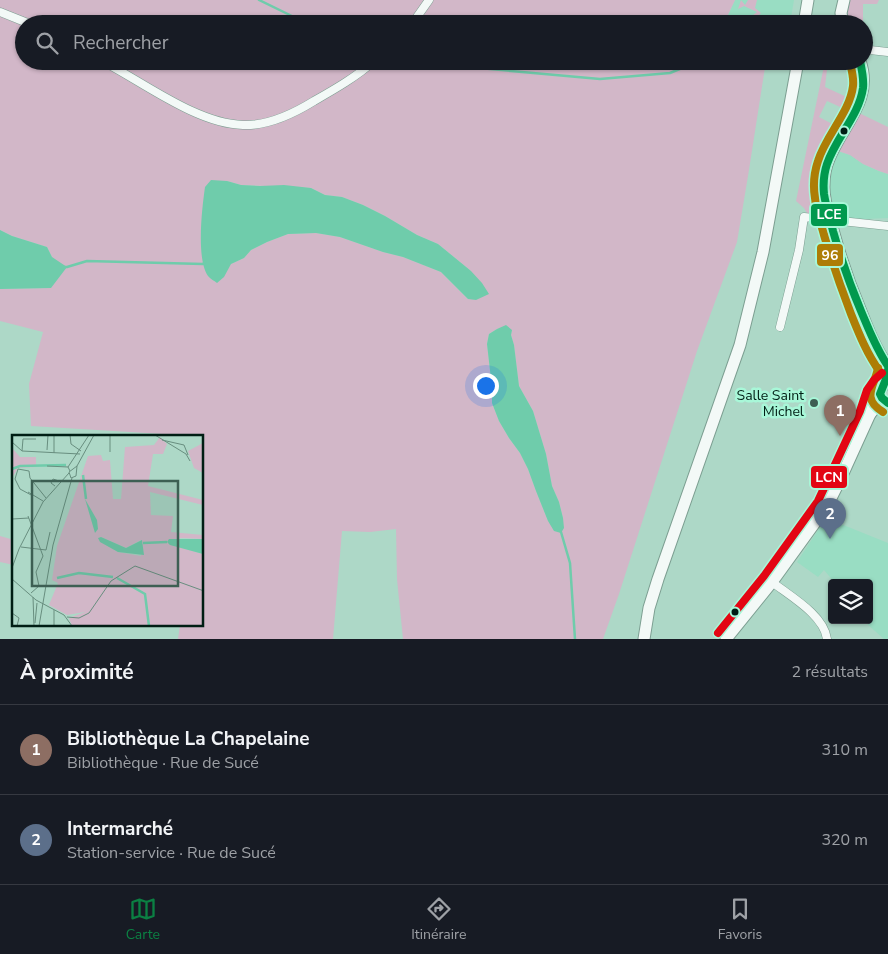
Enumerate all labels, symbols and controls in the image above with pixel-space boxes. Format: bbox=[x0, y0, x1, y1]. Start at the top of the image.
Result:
search box bbox=[15, 15, 873, 70]
icon: search bbox=[33, 29, 61, 57]
text: Rechercher bbox=[73, 30, 168, 56]
unlabelled marker bbox=[839, 126, 849, 136]
line badge: LCE bbox=[810, 203, 848, 227]
text: LCE bbox=[816, 205, 842, 224]
line badge: 96 bbox=[816, 243, 844, 267]
text: 96 bbox=[822, 246, 838, 265]
your location bbox=[473, 373, 499, 399]
place label: Salle Saint Michel bbox=[737, 386, 805, 421]
pin: 1 bbox=[824, 395, 856, 436]
marker: Salle Saint Michel bbox=[808, 397, 820, 409]
inset map bbox=[12, 435, 204, 626]
line badge: LCN bbox=[810, 465, 848, 489]
text: LCN bbox=[815, 468, 843, 487]
pin: 2 bbox=[814, 498, 846, 539]
map controls bbox=[828, 579, 873, 624]
button: layers bbox=[828, 579, 873, 624]
unlabelled marker bbox=[730, 607, 740, 617]
text: À proximité bbox=[20, 658, 134, 686]
text: 2 résultats bbox=[792, 661, 868, 683]
text: Bibliothèque La Chapelaine bbox=[67, 726, 310, 752]
text: 1 bbox=[31, 739, 41, 761]
text: 310 m bbox=[821, 739, 868, 761]
text: Bibliothèque · Rue de Sucé bbox=[67, 752, 259, 774]
text: Intermarché bbox=[67, 816, 173, 842]
text: 2 bbox=[31, 829, 41, 851]
text: 320 m bbox=[821, 829, 868, 851]
text: Station-service · Rue de Sucé bbox=[67, 842, 276, 864]
tab: Carte bbox=[126, 895, 160, 944]
tab: Itinéraire bbox=[411, 895, 466, 944]
tab: Favoris bbox=[718, 895, 762, 944]

